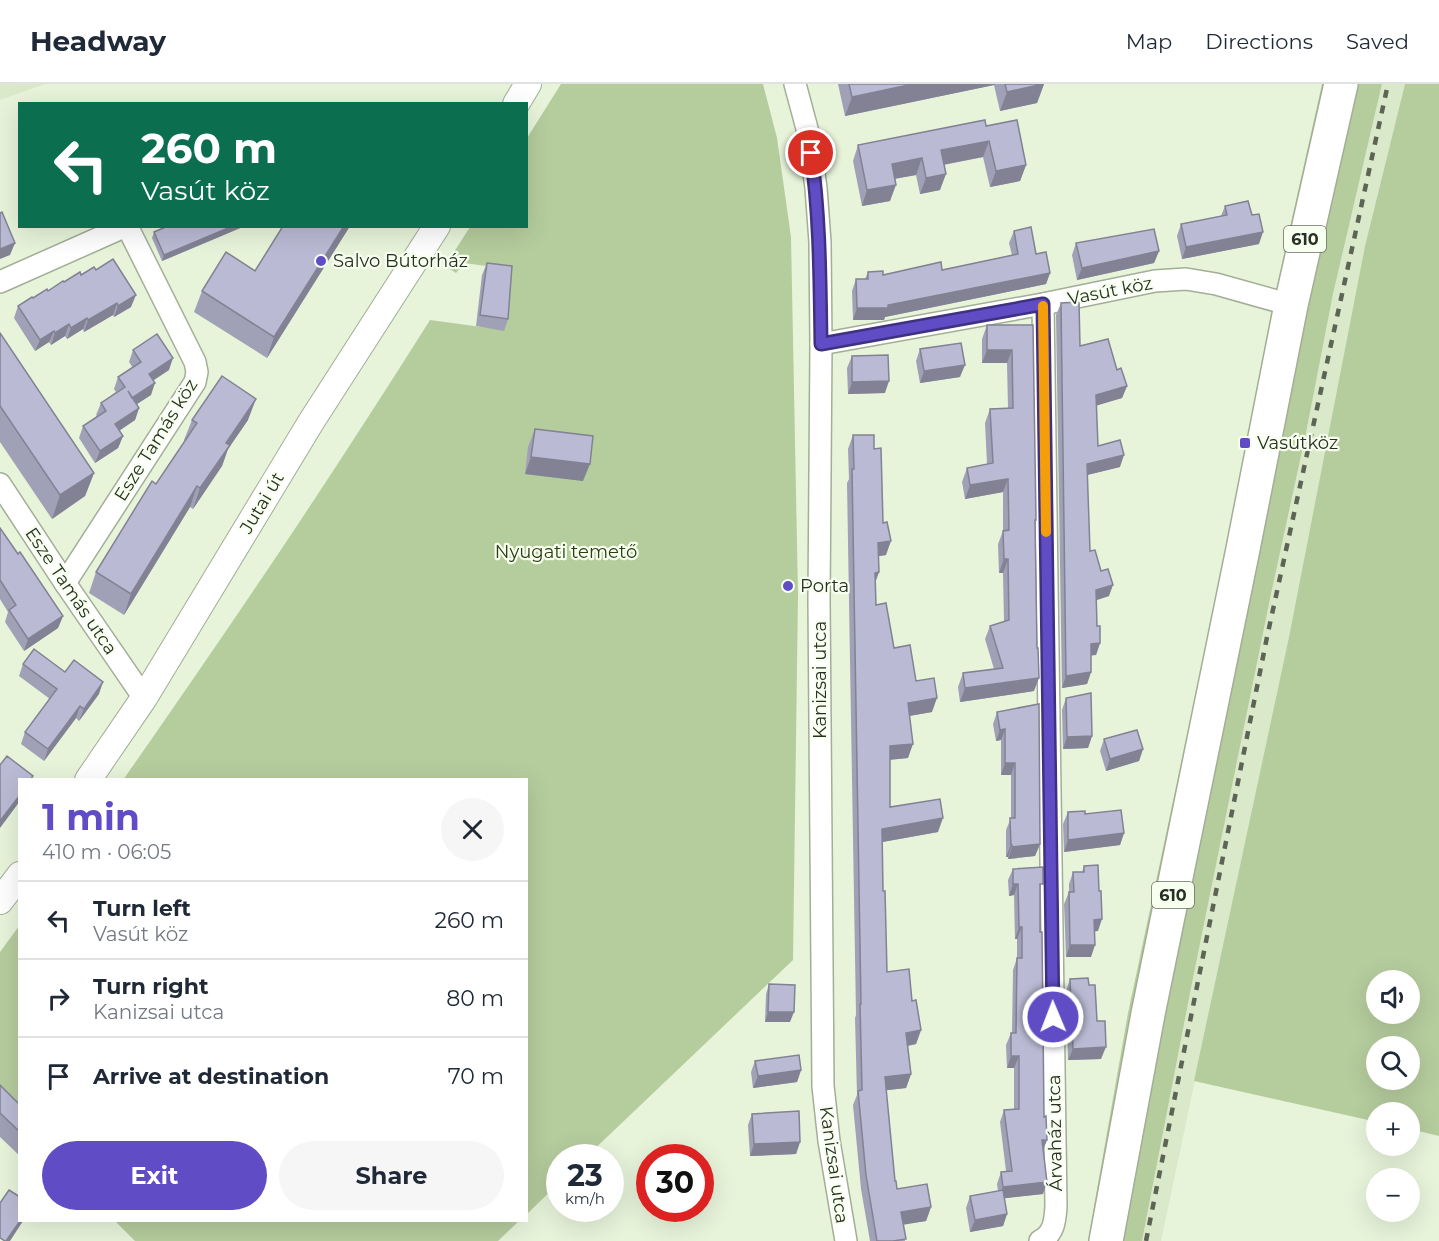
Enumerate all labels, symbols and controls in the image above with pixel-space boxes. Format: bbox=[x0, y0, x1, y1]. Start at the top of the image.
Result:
text: Headway bbox=[30, 24, 166, 58]
text: Map bbox=[1126, 29, 1172, 54]
text: Directions bbox=[1205, 29, 1313, 54]
text: Saved bbox=[1346, 29, 1409, 54]
text: 260 m bbox=[141, 122, 277, 174]
icon: left bbox=[42, 126, 120, 204]
pin bbox=[785, 127, 836, 178]
icon: arrive bbox=[794, 136, 827, 169]
text: Vasút köz bbox=[141, 174, 270, 207]
road number: 610 bbox=[1284, 226, 1326, 252]
place label: Salvo Bútorház bbox=[333, 250, 468, 272]
marker: Salvo Bútorház bbox=[314, 254, 328, 268]
street label: Vasút köz bbox=[1066, 272, 1154, 310]
street label: Esze Tamás köz bbox=[110, 375, 202, 505]
place label: Vasútköz bbox=[1257, 432, 1338, 454]
marker: Vasútköz bbox=[1238, 436, 1252, 450]
street label: Jutai út bbox=[235, 468, 289, 539]
street label: Esze Tamás utca bbox=[20, 523, 122, 659]
park label: Nyugati temető bbox=[495, 541, 637, 563]
place label: Porta bbox=[800, 575, 849, 597]
marker: Porta bbox=[781, 579, 795, 593]
street label: Kanizsai utca bbox=[809, 621, 831, 739]
text: 1 min bbox=[42, 795, 140, 839]
button: close bbox=[441, 798, 504, 861]
text: 410 m · 06:05 bbox=[42, 840, 171, 864]
road number: 610 bbox=[1152, 882, 1194, 908]
text: Turn left bbox=[93, 895, 191, 922]
icon: left bbox=[42, 904, 75, 937]
text: 260 m bbox=[434, 907, 504, 934]
text: Vasút köz bbox=[93, 922, 188, 946]
map controls bbox=[1366, 970, 1420, 1222]
button: sound bbox=[1366, 970, 1420, 1024]
text: Turn right bbox=[93, 973, 208, 1000]
icon: right bbox=[42, 982, 75, 1015]
text: 80 m bbox=[446, 985, 504, 1012]
position arrow bbox=[1021, 985, 1085, 1049]
text: Kanizsai utca bbox=[93, 1000, 224, 1024]
button: search bbox=[1366, 1036, 1420, 1090]
icon: arrive bbox=[42, 1060, 75, 1093]
text: Arrive at destination bbox=[93, 1063, 329, 1090]
text: 70 m bbox=[448, 1063, 504, 1090]
street label: Árvaház utca bbox=[1043, 1074, 1067, 1192]
button: + bbox=[1366, 1102, 1420, 1156]
street label: Kanizsai utca bbox=[815, 1105, 853, 1225]
button: Exit bbox=[42, 1141, 267, 1210]
button: Share bbox=[279, 1141, 504, 1210]
speed limit sign: 30 bbox=[636, 1144, 714, 1222]
text: 23 bbox=[567, 1157, 603, 1194]
button: − bbox=[1366, 1168, 1420, 1222]
text: km/h bbox=[565, 1189, 605, 1208]

